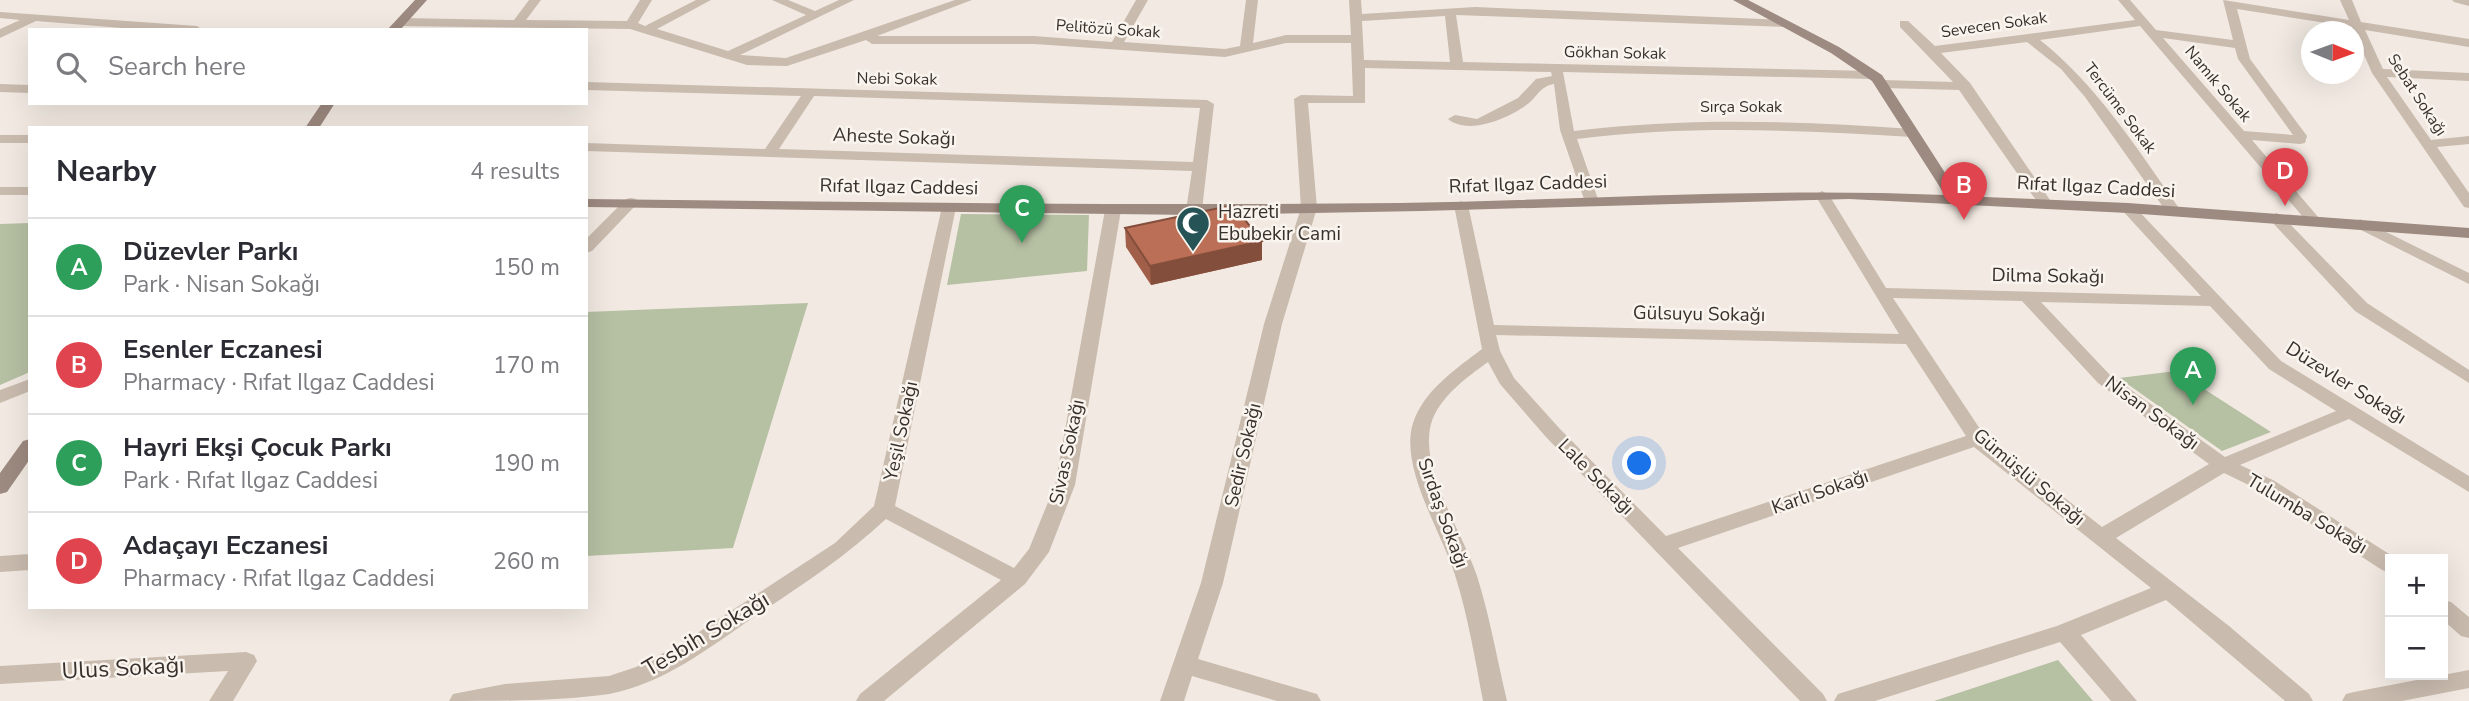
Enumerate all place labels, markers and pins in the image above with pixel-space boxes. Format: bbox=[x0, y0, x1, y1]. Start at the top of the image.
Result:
pin: D bbox=[2262, 148, 2308, 206]
pin: B bbox=[1941, 162, 1987, 220]
pin: C bbox=[999, 185, 1045, 243]
place label: Hazreti Ebubekir Cami bbox=[1218, 199, 1341, 247]
mosque icon: Hazreti Ebubekir Cami bbox=[1174, 204, 1212, 253]
pin: A bbox=[2170, 347, 2216, 405]

